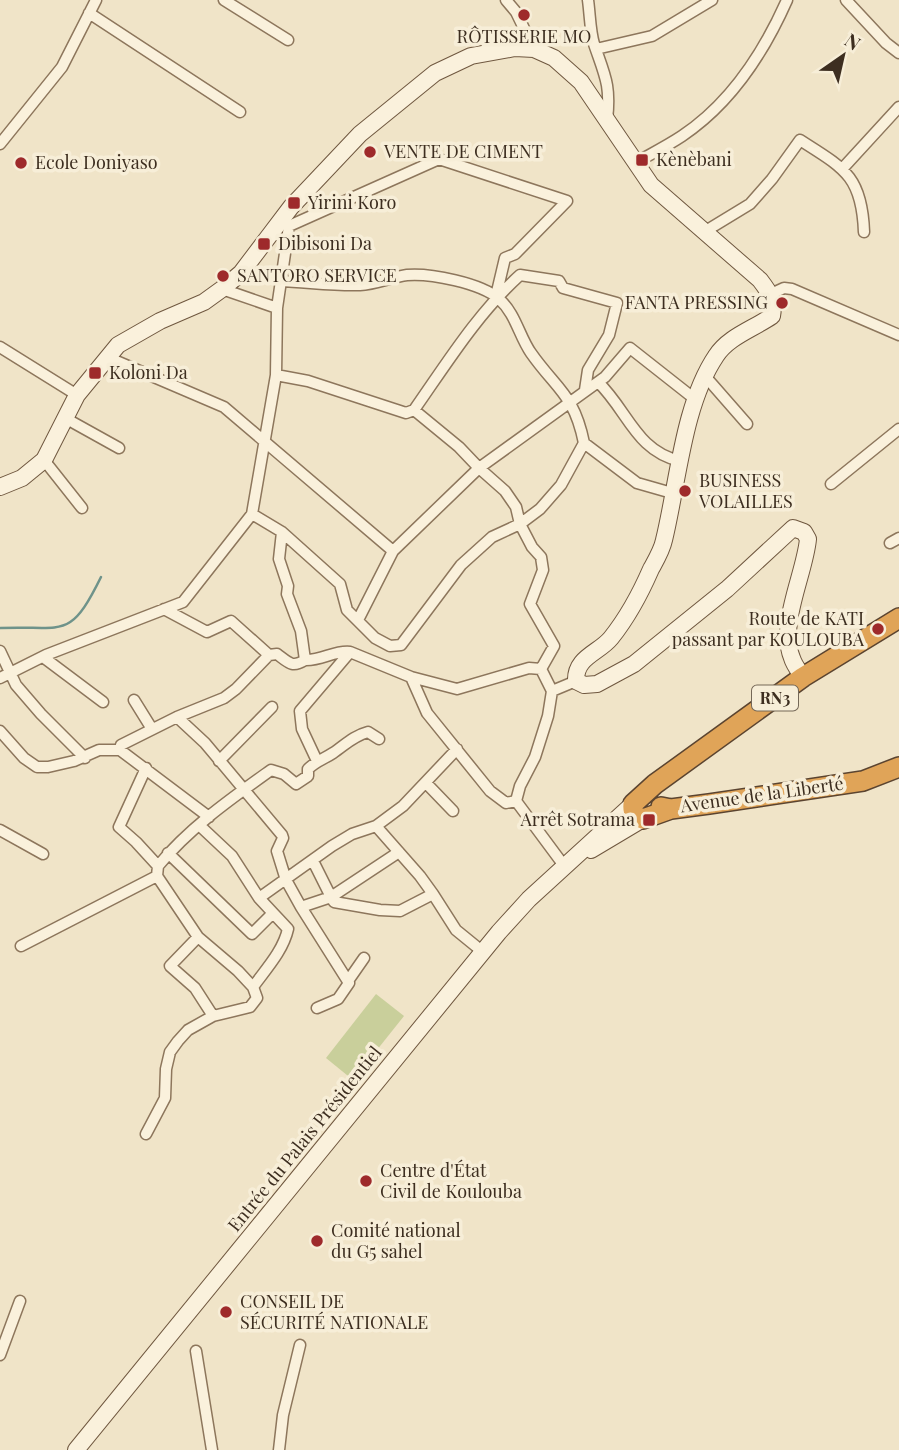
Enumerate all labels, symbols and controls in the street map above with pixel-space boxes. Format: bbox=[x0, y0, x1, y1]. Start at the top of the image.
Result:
marker: RÔTISSERIE MO bbox=[516, 7, 532, 23]
north arrow bbox=[808, 21, 878, 91]
place label: RÔTISSERIE MO bbox=[457, 24, 591, 48]
text: N bbox=[840, 26, 866, 56]
place label: VENTE DE CIMENT bbox=[383, 139, 543, 163]
marker: VENTE DE CIMENT bbox=[362, 144, 378, 160]
place label: Kènèbani bbox=[656, 147, 732, 171]
place label: Ecole Doniyaso bbox=[35, 150, 158, 174]
marker: Kènèbani bbox=[634, 152, 650, 168]
marker: Ecole Doniyaso bbox=[13, 155, 29, 171]
place label: Yirini Koro bbox=[307, 190, 396, 214]
marker: Yirini Koro bbox=[286, 195, 302, 211]
place label: Dibisoni Da bbox=[278, 231, 372, 255]
marker: Dibisoni Da bbox=[256, 236, 272, 252]
place label: SANTORO SERVICE bbox=[237, 263, 397, 287]
marker: SANTORO SERVICE bbox=[215, 268, 231, 284]
place label: FANTA PRESSING bbox=[625, 290, 768, 314]
marker: FANTA PRESSING bbox=[774, 295, 790, 311]
place label: Koloni Da bbox=[109, 360, 188, 384]
marker: Koloni Da bbox=[87, 365, 103, 381]
place label: BUSINESS VOLAILLES bbox=[698, 468, 793, 513]
marker: BUSINESS VOLAILLES bbox=[677, 483, 693, 499]
place label: Route de KATI passant par KOULOUBA bbox=[672, 606, 865, 651]
marker: Route de KATI passant par KOULOUBA bbox=[870, 621, 886, 637]
road number: RN3 bbox=[752, 685, 798, 710]
street label: Avenue de la Liberté bbox=[678, 771, 845, 817]
place label: Arrêt Sotrama bbox=[519, 807, 635, 831]
marker: Arrêt Sotrama bbox=[641, 812, 657, 828]
street label: Entrée du Palais Présidentiel bbox=[222, 1041, 387, 1236]
place label: Centre d'État Civil de Koulouba bbox=[380, 1158, 522, 1203]
marker: Centre d'État Civil de Koulouba bbox=[358, 1173, 374, 1189]
place label: Comité national du G5 sahel bbox=[331, 1218, 461, 1263]
marker: Comité national du G5 sahel bbox=[309, 1233, 325, 1249]
place label: CONSEIL DE SÉCURITÉ NATIONALE bbox=[240, 1289, 428, 1334]
marker: CONSEIL DE SÉCURITÉ NATIONALE bbox=[218, 1304, 234, 1320]

